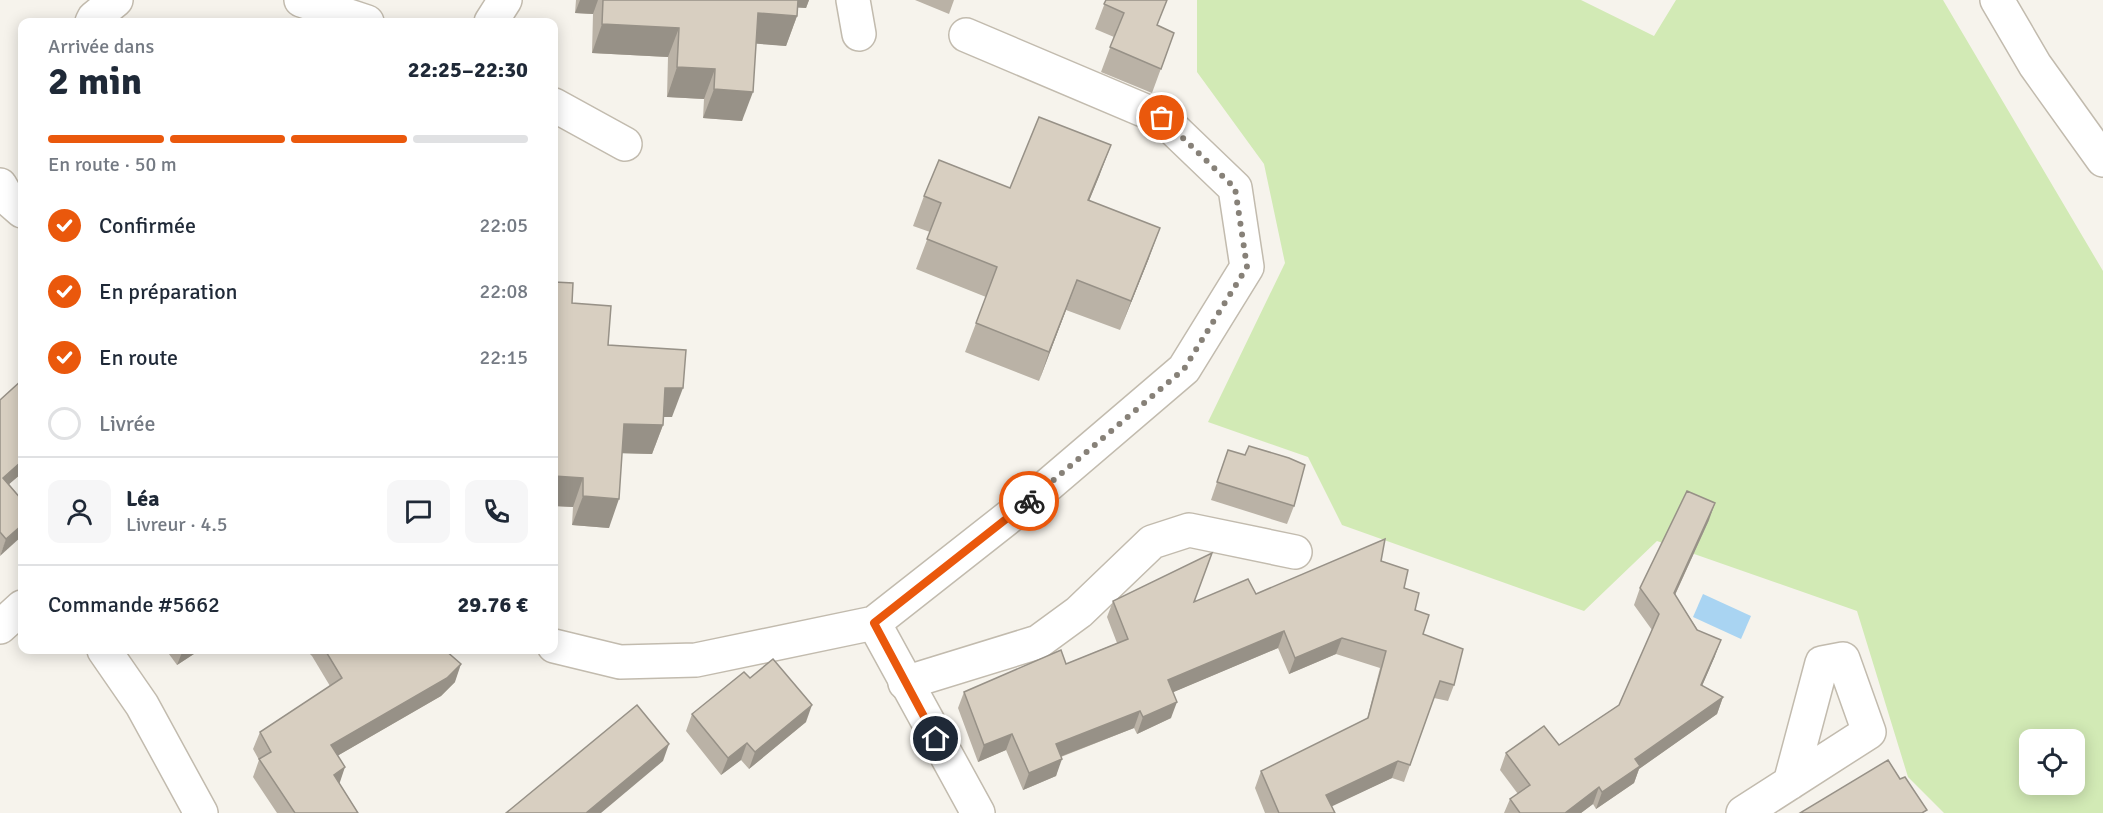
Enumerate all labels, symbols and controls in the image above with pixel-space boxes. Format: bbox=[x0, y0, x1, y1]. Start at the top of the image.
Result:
text: Arrivée dans bbox=[48, 34, 154, 59]
text: 22:25–22:30 bbox=[408, 56, 528, 83]
text: 2 min bbox=[48, 57, 142, 105]
pin bbox=[1136, 92, 1187, 143]
icon: bag bbox=[1145, 101, 1178, 134]
text: En route · 50 m bbox=[48, 152, 177, 177]
icon: check bbox=[48, 209, 81, 242]
text: Confirmée bbox=[99, 212, 196, 239]
text: 22:05 bbox=[479, 213, 528, 238]
icon: check bbox=[48, 275, 81, 308]
text: En préparation bbox=[99, 278, 238, 305]
text: 22:08 bbox=[479, 279, 528, 304]
icon: check bbox=[48, 341, 81, 374]
text: En route bbox=[99, 344, 178, 371]
text: 22:15 bbox=[479, 345, 528, 370]
text: Livrée bbox=[99, 410, 156, 437]
courier bbox=[999, 471, 1059, 531]
button: person bbox=[48, 480, 111, 543]
button: chat bbox=[387, 480, 450, 543]
button: phone bbox=[465, 480, 528, 543]
text: Léa bbox=[126, 485, 160, 512]
icon: bike bbox=[1013, 485, 1046, 518]
text: Livreur · 4.5 bbox=[126, 512, 227, 537]
text: Commande #5662 bbox=[48, 591, 220, 618]
text: 29.76 € bbox=[457, 591, 528, 618]
pin bbox=[910, 713, 961, 764]
icon: home bbox=[919, 722, 952, 755]
map controls bbox=[2019, 729, 2085, 795]
button: locate bbox=[2019, 729, 2085, 795]

